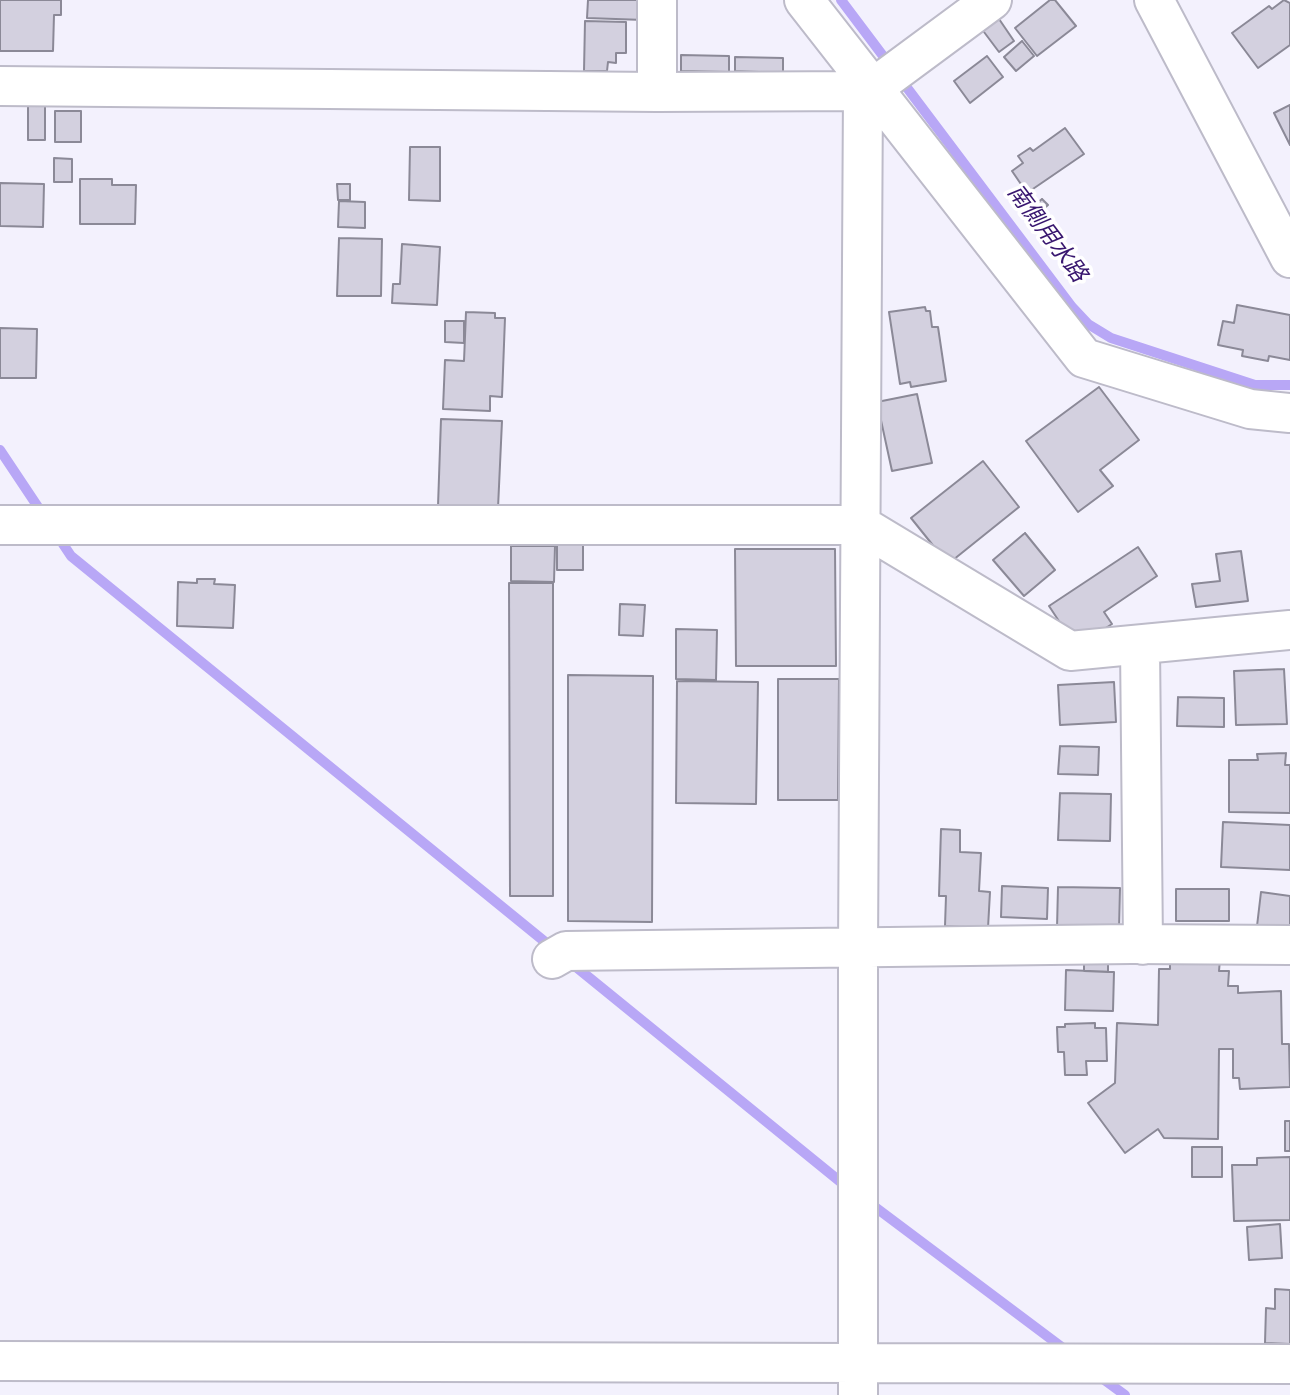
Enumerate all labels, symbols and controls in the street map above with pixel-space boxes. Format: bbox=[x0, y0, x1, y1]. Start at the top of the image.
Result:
water label: 南側用水路 bbox=[1000, 180, 1092, 288]

